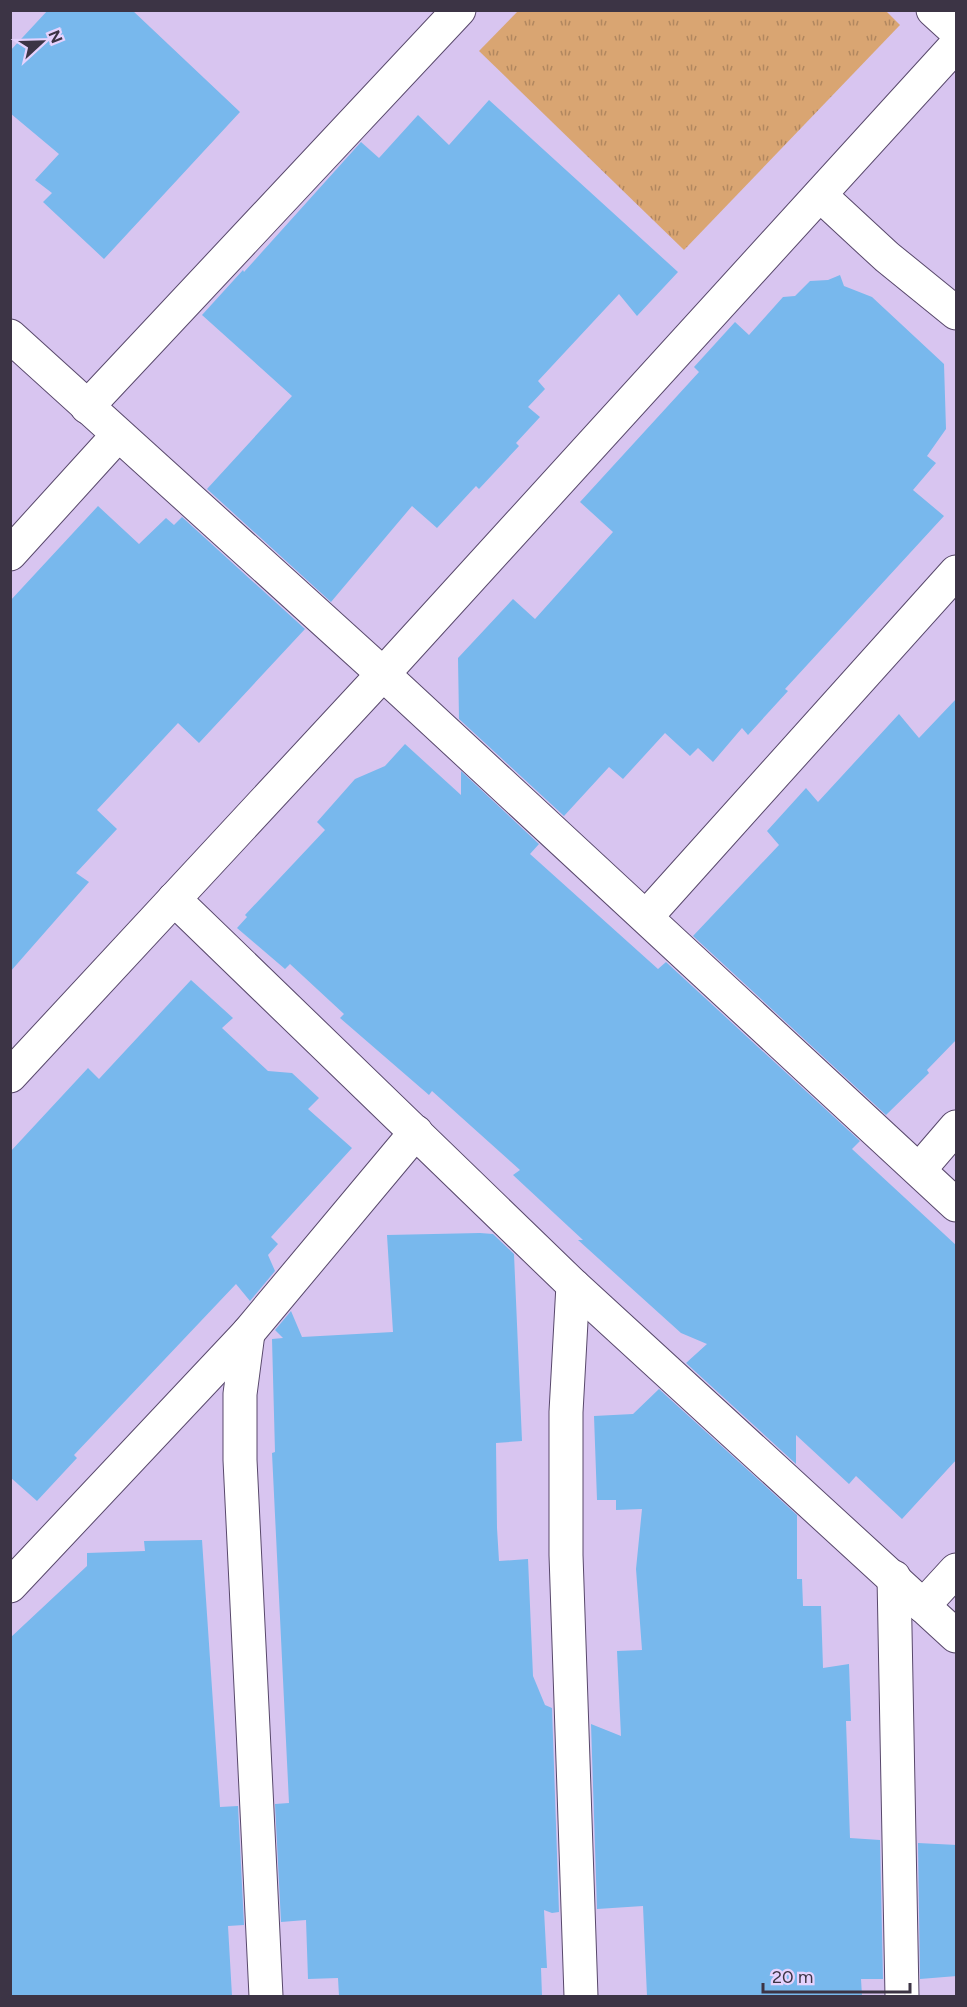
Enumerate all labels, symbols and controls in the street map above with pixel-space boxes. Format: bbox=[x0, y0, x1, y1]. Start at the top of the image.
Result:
north arrow bbox=[12, 12, 72, 72]
text: N bbox=[44, 27, 67, 46]
scale bar bbox=[763, 1956, 910, 1994]
text: 20 m bbox=[772, 1966, 813, 1988]

